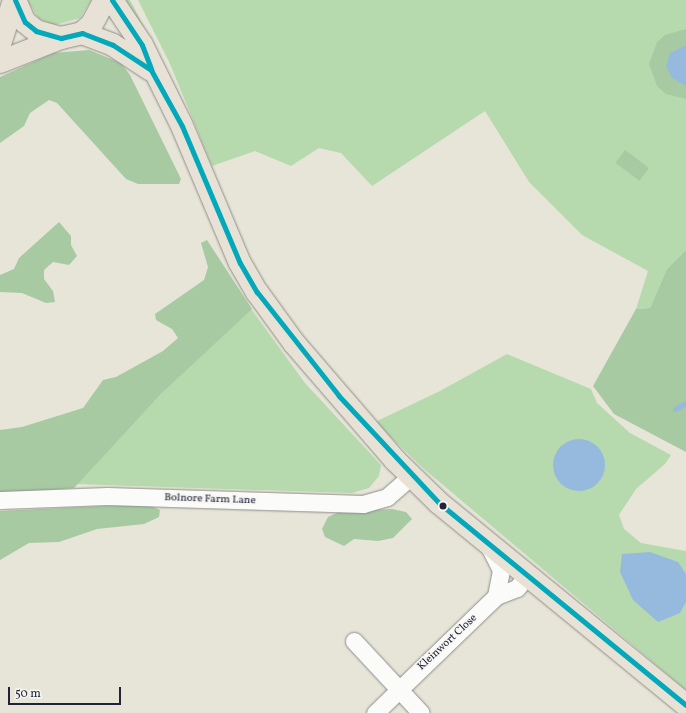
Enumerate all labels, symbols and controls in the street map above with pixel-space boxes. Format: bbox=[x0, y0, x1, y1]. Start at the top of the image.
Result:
street label: Bolnore Farm Lane bbox=[164, 492, 256, 508]
unlabelled marker bbox=[438, 501, 448, 511]
street label: Kleinwort Close bbox=[415, 612, 481, 674]
scale bar bbox=[10, 679, 123, 705]
text: 50 m bbox=[15, 686, 41, 702]

